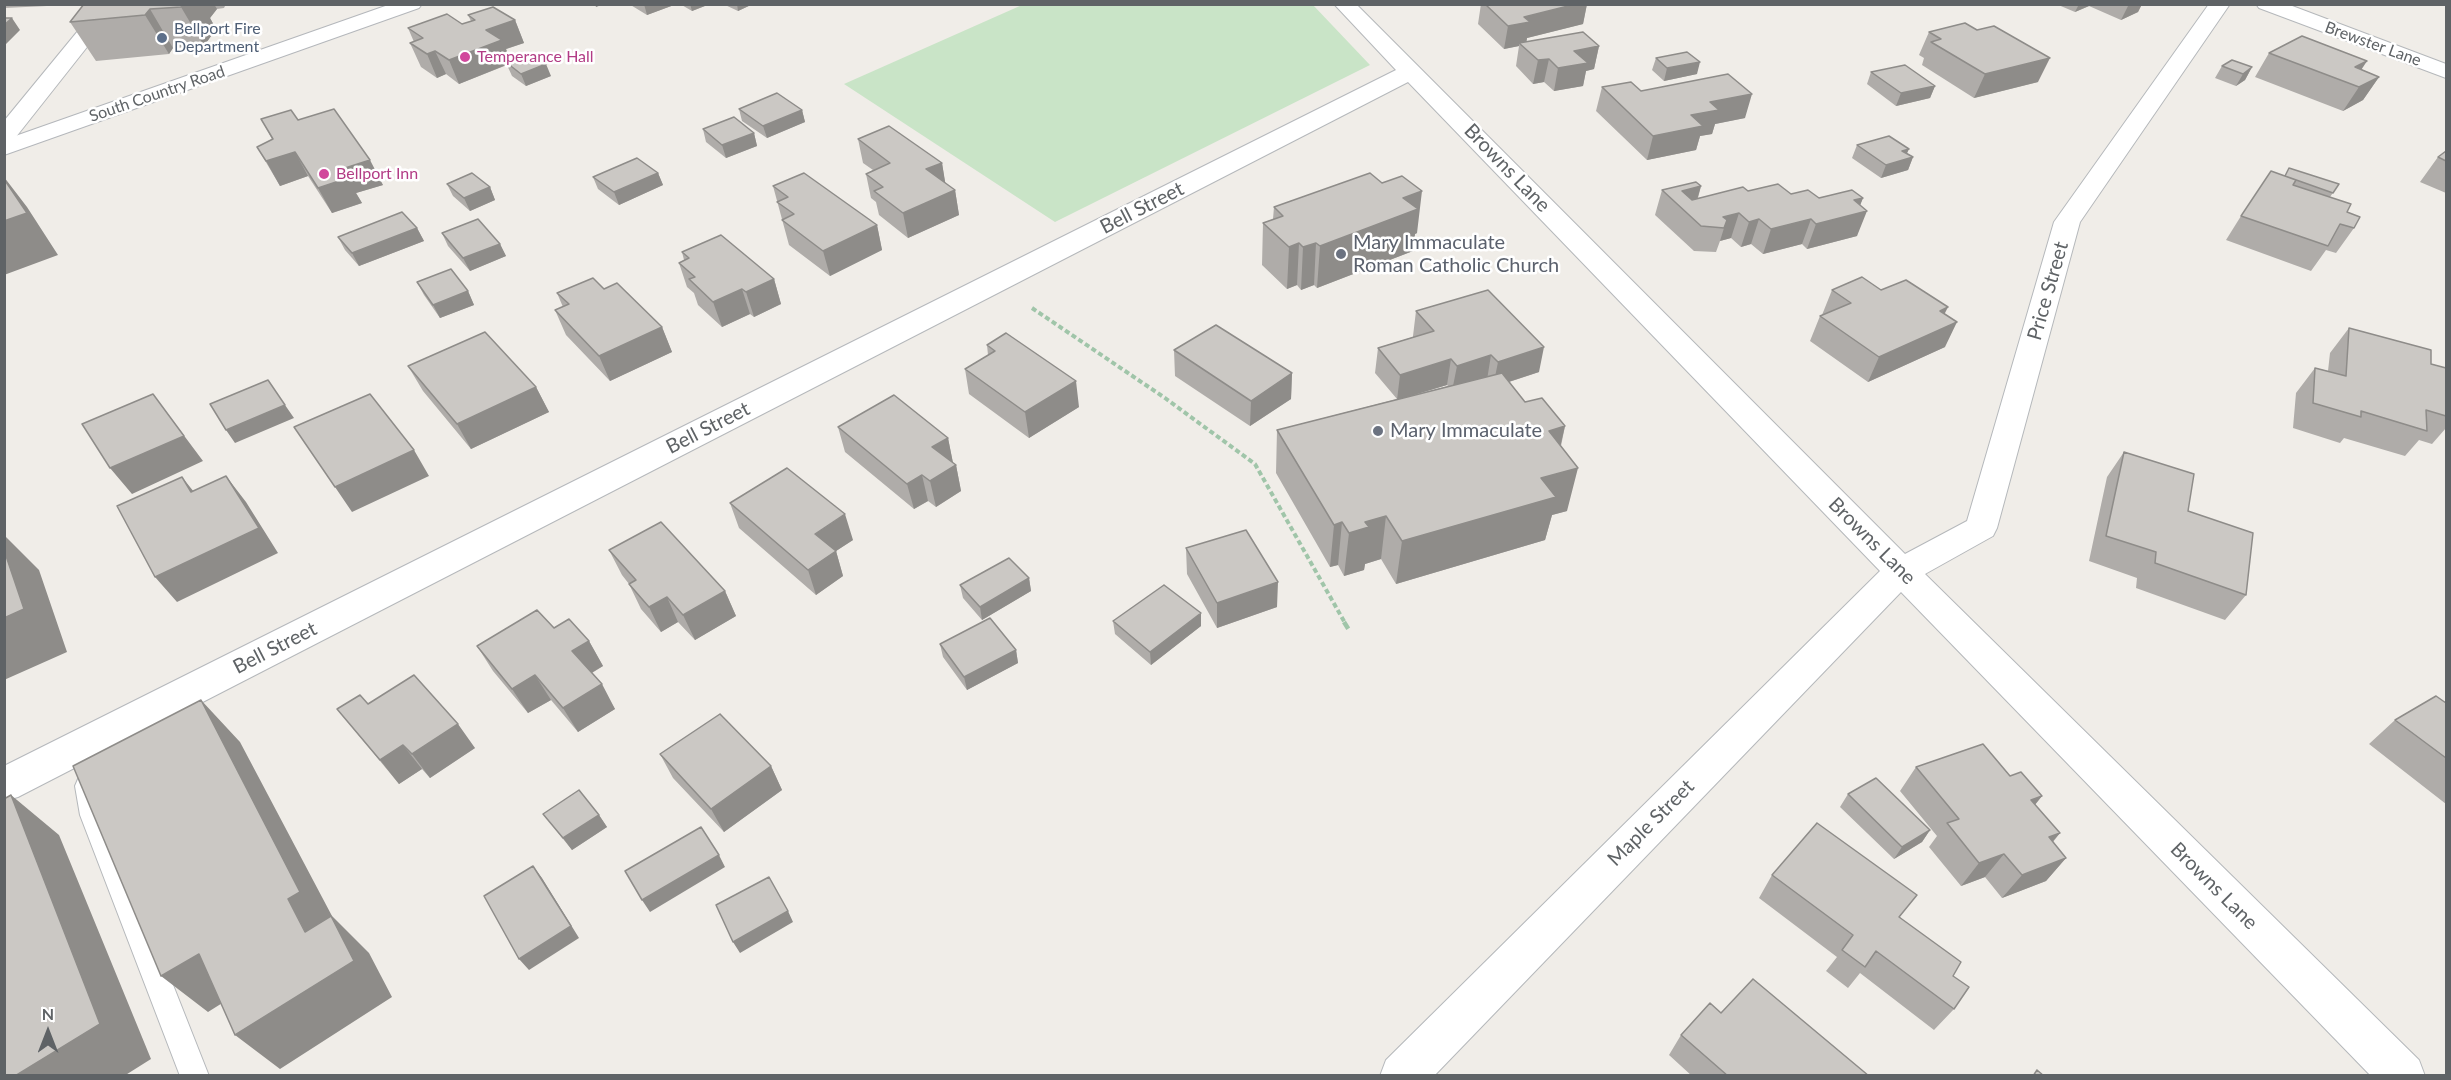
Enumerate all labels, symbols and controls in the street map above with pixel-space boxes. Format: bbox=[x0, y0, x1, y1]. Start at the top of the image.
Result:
street label: Brewster Lane bbox=[2322, 18, 2424, 70]
place label: Bellport Fire Department bbox=[174, 19, 261, 57]
marker: Bellport Fire Department bbox=[155, 31, 169, 45]
place label: Temperance Hall bbox=[477, 47, 594, 67]
marker: Temperance Hall bbox=[458, 50, 472, 64]
street label: South Country Road bbox=[87, 62, 227, 126]
street label: Browns Lane bbox=[1459, 119, 1555, 217]
place label: Bellport Inn bbox=[336, 164, 418, 184]
marker: Bellport Inn bbox=[317, 167, 331, 181]
street label: Bell Street bbox=[1096, 177, 1188, 239]
place label: Mary Immaculate Roman Catholic Church bbox=[1353, 231, 1559, 278]
street label: Price Street bbox=[2022, 239, 2074, 343]
marker: Mary Immaculate Roman Catholic Church bbox=[1334, 247, 1348, 261]
street label: Bell Street bbox=[662, 397, 754, 459]
place label: Mary Immaculate bbox=[1390, 419, 1542, 443]
marker: Mary Immaculate bbox=[1371, 424, 1385, 438]
street label: Browns Lane bbox=[1823, 492, 1921, 590]
street label: Bell Street bbox=[229, 617, 321, 679]
street label: Maple Street bbox=[1603, 775, 1699, 871]
street label: Browns Lane bbox=[2165, 837, 2263, 935]
north arrow bbox=[18, 1002, 78, 1062]
text: N bbox=[42, 1004, 54, 1023]

